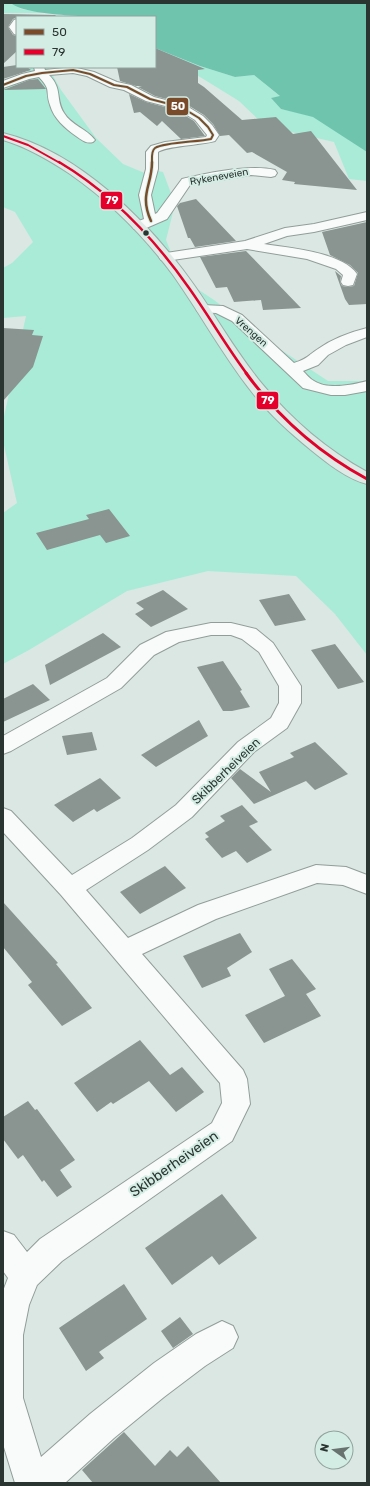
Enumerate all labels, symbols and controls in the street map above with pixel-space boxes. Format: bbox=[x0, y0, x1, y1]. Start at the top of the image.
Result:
legend bbox=[16, 16, 156, 68]
text: 50 bbox=[52, 25, 67, 39]
text: 79 bbox=[52, 45, 65, 59]
line badge: 50 bbox=[166, 97, 189, 116]
text: 50 bbox=[171, 100, 185, 113]
street label: Rykeneveien bbox=[189, 166, 249, 188]
line badge: 79 bbox=[100, 191, 123, 210]
text: 79 bbox=[105, 194, 119, 207]
unlabelled marker bbox=[141, 228, 151, 238]
street label: Vrengen bbox=[232, 315, 270, 349]
line badge: 79 bbox=[256, 391, 279, 410]
text: 79 bbox=[261, 394, 275, 407]
street label: Skibberheiveien bbox=[189, 735, 263, 807]
street label: Skibberheiveien bbox=[127, 1127, 221, 1201]
north arrow bbox=[314, 1430, 354, 1470]
text: N bbox=[318, 1442, 332, 1453]

